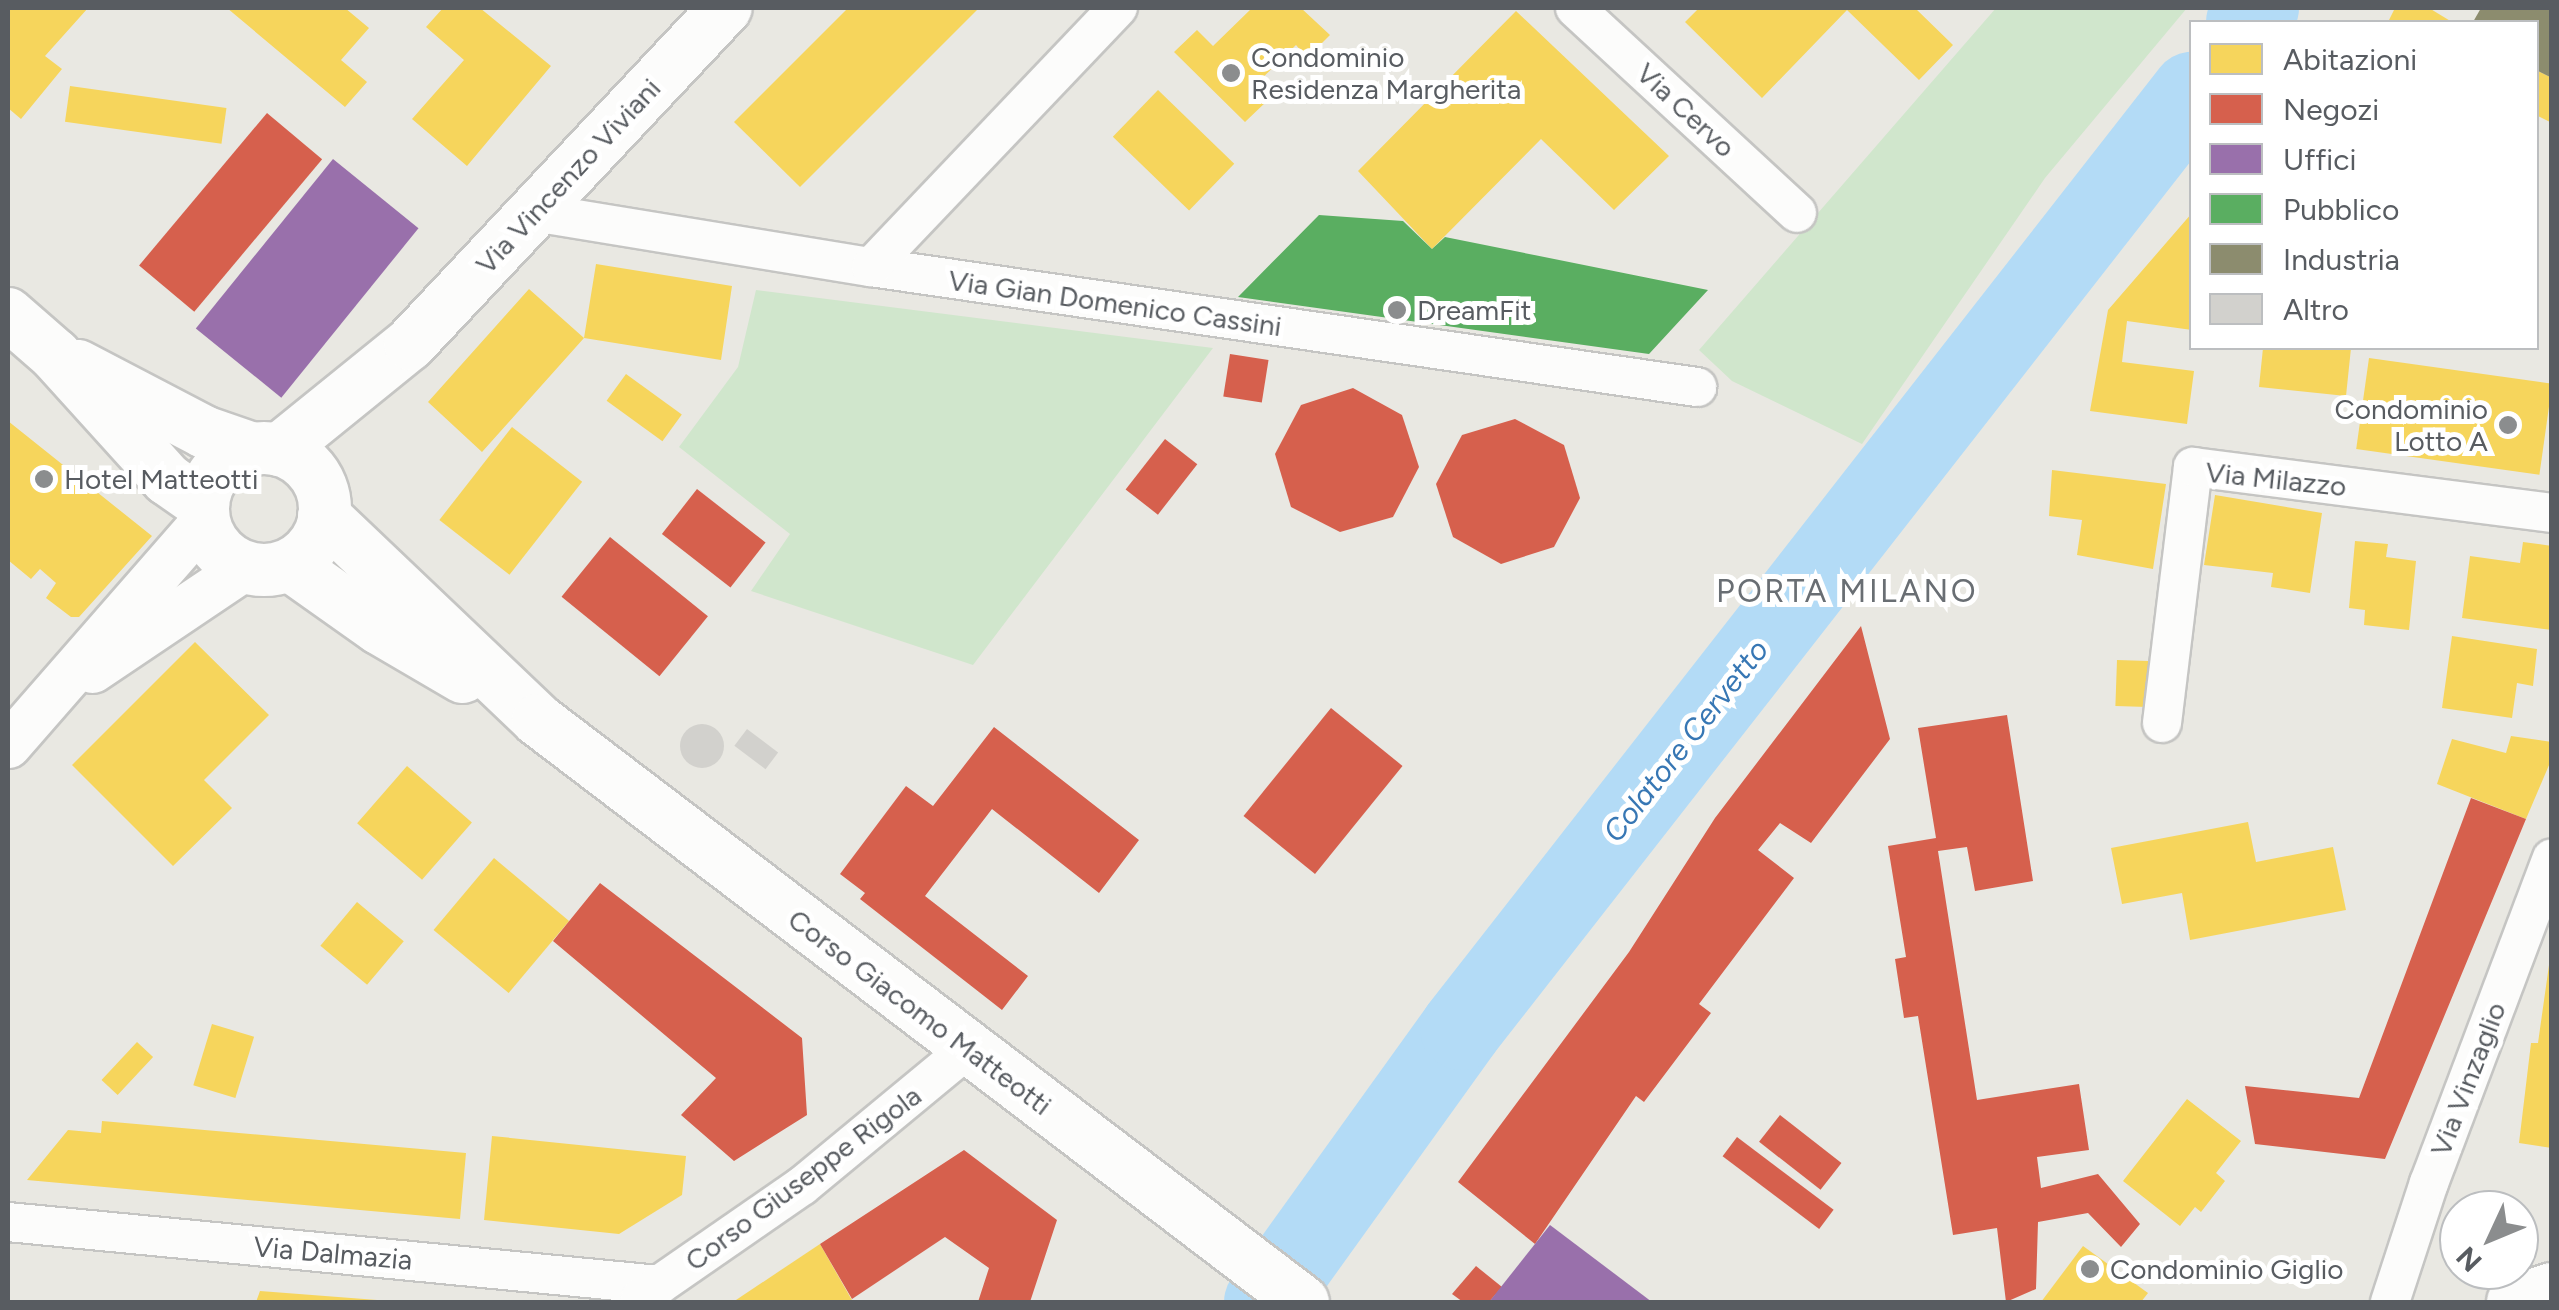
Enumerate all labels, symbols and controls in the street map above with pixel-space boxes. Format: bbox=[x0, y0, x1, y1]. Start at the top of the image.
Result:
legend bbox=[2189, 20, 2539, 350]
place label: Condominio Residenza Margherita bbox=[1251, 40, 1521, 106]
text: Abitazioni bbox=[2283, 41, 2417, 78]
street label: Via Cervo bbox=[1630, 56, 1742, 164]
marker: Condominio Residenza Margherita bbox=[1220, 62, 1242, 84]
street label: Via Vincenzo Viviani bbox=[469, 71, 667, 281]
text: Negozi bbox=[2283, 91, 2379, 128]
text: Uffici bbox=[2283, 141, 2357, 178]
text: Pubblico bbox=[2283, 191, 2399, 228]
text: Industria bbox=[2283, 241, 2400, 278]
street label: Via Gian Domenico Cassini bbox=[946, 263, 1284, 343]
text: Altro bbox=[2283, 291, 2349, 328]
place label: DreamFit bbox=[1417, 293, 1531, 327]
marker: DreamFit bbox=[1386, 299, 1408, 321]
place label: Condominio Lotto A bbox=[2335, 392, 2488, 458]
marker: Condominio Lotto A bbox=[2497, 414, 2519, 436]
street label: Via Milazzo bbox=[2204, 455, 2348, 503]
place label: Hotel Matteotti bbox=[64, 462, 258, 496]
marker: Hotel Matteotti bbox=[33, 468, 55, 490]
district label: PORTA MILANO bbox=[1716, 572, 1978, 610]
water label: Colatore Cervetto bbox=[1596, 633, 1776, 849]
street label: Corso Giacomo Matteotti bbox=[782, 902, 1058, 1122]
street label: Via Vinzaglio bbox=[2423, 997, 2513, 1161]
street label: Corso Giuseppe Rigola bbox=[679, 1078, 927, 1278]
north arrow bbox=[2439, 1190, 2539, 1290]
street label: Via Dalmazia bbox=[252, 1229, 414, 1277]
text: N bbox=[2449, 1240, 2489, 1279]
place label: Condominio Giglio bbox=[2110, 1252, 2343, 1286]
marker: Condominio Giglio bbox=[2079, 1258, 2101, 1280]

